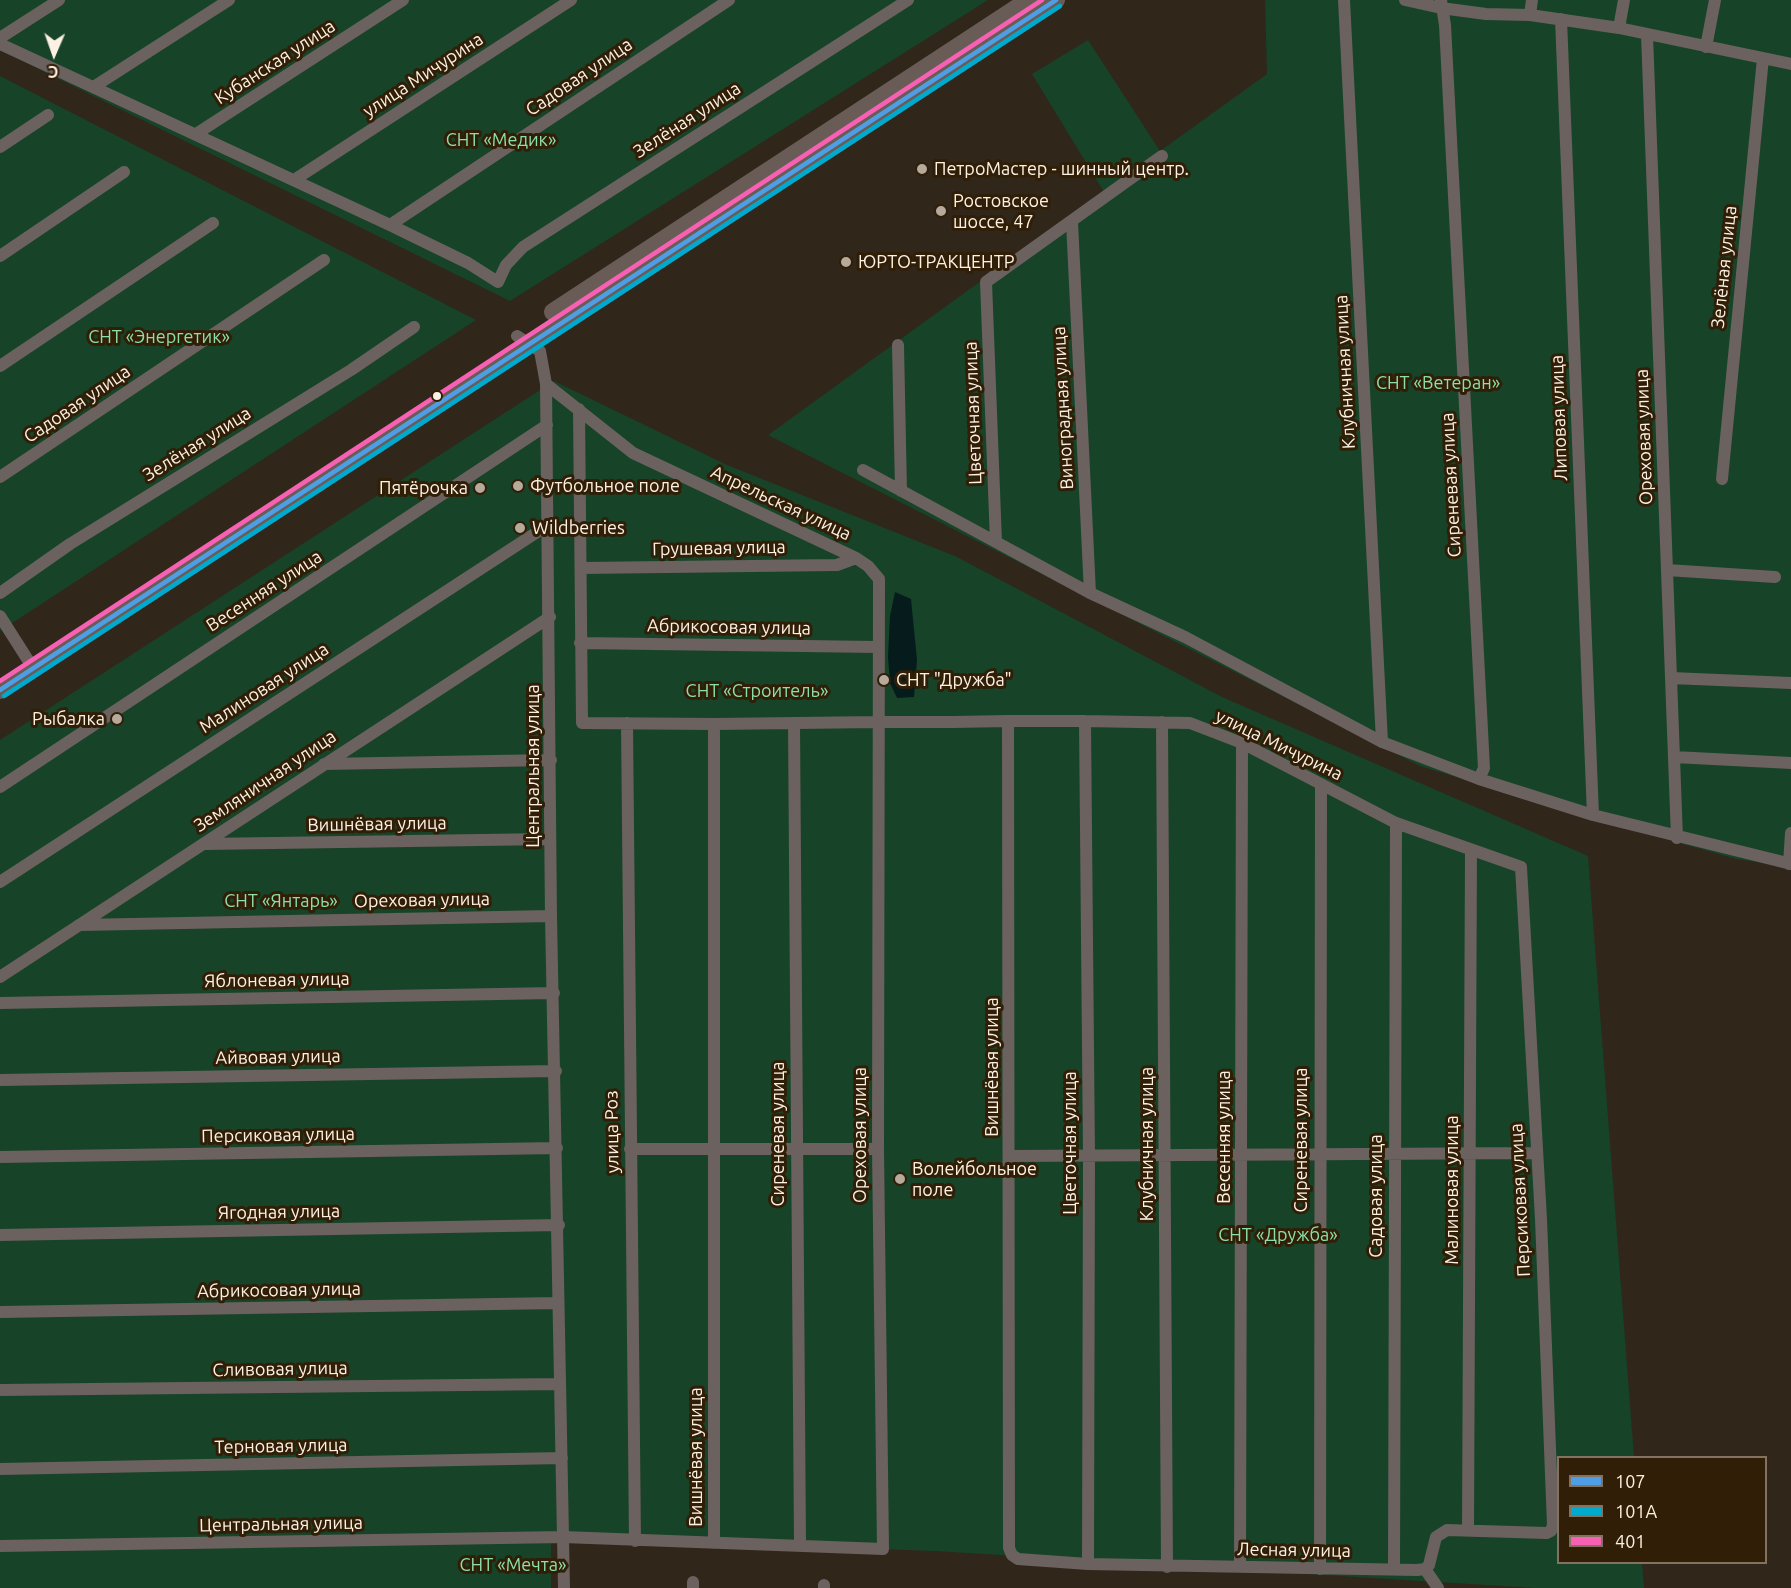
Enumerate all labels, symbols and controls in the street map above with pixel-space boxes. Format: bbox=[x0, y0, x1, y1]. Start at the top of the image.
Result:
street label: Кубанская улица bbox=[211, 15, 339, 109]
north arrow bbox=[24, 24, 84, 84]
street label: улица Мичурина bbox=[359, 28, 487, 122]
street label: Садовая улица bbox=[522, 33, 636, 121]
text: С bbox=[48, 63, 59, 81]
street label: Зелёная улица bbox=[629, 77, 745, 163]
park label: СНТ «Медик» bbox=[446, 129, 556, 151]
place label: ПетроМастер - шинный центр. bbox=[934, 158, 1189, 180]
marker: ПетроМастер - шинный центр. bbox=[915, 162, 929, 176]
place label: Ростовское шоссе, 47 bbox=[953, 190, 1049, 232]
marker: Ростовское шоссе, 47 bbox=[934, 204, 948, 218]
street label: Зелёная улица bbox=[1707, 205, 1741, 329]
place label: ЮРТО-ТРАКЦЕНТР bbox=[858, 251, 1014, 273]
marker: ЮРТО-ТРАКЦЕНТР bbox=[839, 255, 853, 269]
street label: Клубничная улица bbox=[1330, 294, 1360, 450]
park label: СНТ «Энергетик» bbox=[88, 326, 230, 348]
street label: Виноградная улица bbox=[1048, 326, 1078, 490]
street label: Цветочная улица bbox=[960, 341, 986, 485]
street label: Липовая улица bbox=[1546, 355, 1572, 481]
street label: Садовая улица bbox=[20, 360, 134, 448]
street label: Ореховая улица bbox=[1631, 369, 1657, 505]
park label: СНТ «Ветеран» bbox=[1376, 372, 1500, 394]
unlabelled marker bbox=[431, 390, 443, 402]
street label: Зелёная улица bbox=[139, 402, 255, 486]
street label: Сиреневая улица bbox=[1436, 412, 1466, 558]
street label: Апрельская улица bbox=[707, 461, 855, 545]
place label: Футбольное поле bbox=[530, 475, 680, 497]
place label: Пятёрочка bbox=[379, 477, 468, 499]
marker: Футбольное поле bbox=[511, 479, 525, 493]
marker: Пятёрочка bbox=[473, 481, 487, 495]
place label: Wildberries bbox=[532, 517, 625, 539]
marker: Wildberries bbox=[513, 521, 527, 535]
street label: Грушевая улица bbox=[652, 536, 786, 560]
street label: Весенняя улица bbox=[202, 546, 326, 636]
street label: Абрикосовая улица bbox=[647, 615, 811, 639]
street label: Малиновая улица bbox=[195, 638, 333, 738]
place label: СНТ "Дружба" bbox=[896, 669, 1012, 691]
marker: СНТ "Дружба" bbox=[877, 673, 891, 687]
park label: СНТ «Строитель» bbox=[686, 680, 828, 702]
street label: Центральная улица bbox=[522, 684, 544, 848]
street label: улица Мичурина bbox=[1212, 705, 1346, 785]
place label: Рыбалка bbox=[32, 708, 105, 730]
marker: Рыбалка bbox=[110, 712, 124, 726]
street label: Земляничная улица bbox=[190, 725, 340, 837]
street label: Вишнёвая улица bbox=[307, 812, 447, 836]
street label: Ореховая улица bbox=[354, 888, 490, 912]
park label: СНТ «Янтарь» bbox=[224, 890, 338, 912]
street label: Яблоневая улица bbox=[204, 968, 350, 992]
street label: Вишнёвая улица bbox=[981, 997, 1003, 1137]
street label: Айвовая улица bbox=[215, 1045, 341, 1069]
street label: Сиреневая улица bbox=[767, 1062, 789, 1206]
street label: Ореховая улица bbox=[849, 1067, 871, 1203]
street label: Клубничная улица bbox=[1136, 1067, 1158, 1221]
street label: Сиреневая улица bbox=[1290, 1068, 1312, 1212]
street label: Весенняя улица bbox=[1213, 1070, 1235, 1204]
street label: Цветочная улица bbox=[1059, 1071, 1081, 1215]
street label: улица Роз bbox=[600, 1090, 624, 1174]
street label: Малиновая улица bbox=[1441, 1115, 1463, 1265]
street label: Персиковая улица bbox=[201, 1123, 355, 1147]
street label: Персиковая улица bbox=[1505, 1123, 1535, 1277]
street label: Садовая улица bbox=[1365, 1134, 1387, 1258]
place label: Волейбольное поле bbox=[912, 1158, 1037, 1200]
marker: Волейбольное поле bbox=[893, 1172, 907, 1186]
street label: Ягодная улица bbox=[218, 1200, 340, 1224]
park label: СНТ «Дружба» bbox=[1218, 1224, 1338, 1246]
street label: Абрикосовая улица bbox=[197, 1278, 361, 1302]
street label: Сливовая улица bbox=[212, 1357, 348, 1381]
street label: Вишнёвая улица bbox=[685, 1387, 707, 1527]
street label: Терновая улица bbox=[214, 1434, 348, 1458]
legend bbox=[1557, 1456, 1767, 1564]
text: 107 bbox=[1615, 1471, 1645, 1491]
text: 101А bbox=[1615, 1501, 1657, 1521]
street label: Центральная улица bbox=[199, 1512, 363, 1536]
text: 401 bbox=[1615, 1531, 1645, 1551]
street label: Лесная улица bbox=[1237, 1538, 1351, 1562]
park label: СНТ «Мечта» bbox=[460, 1554, 566, 1576]

